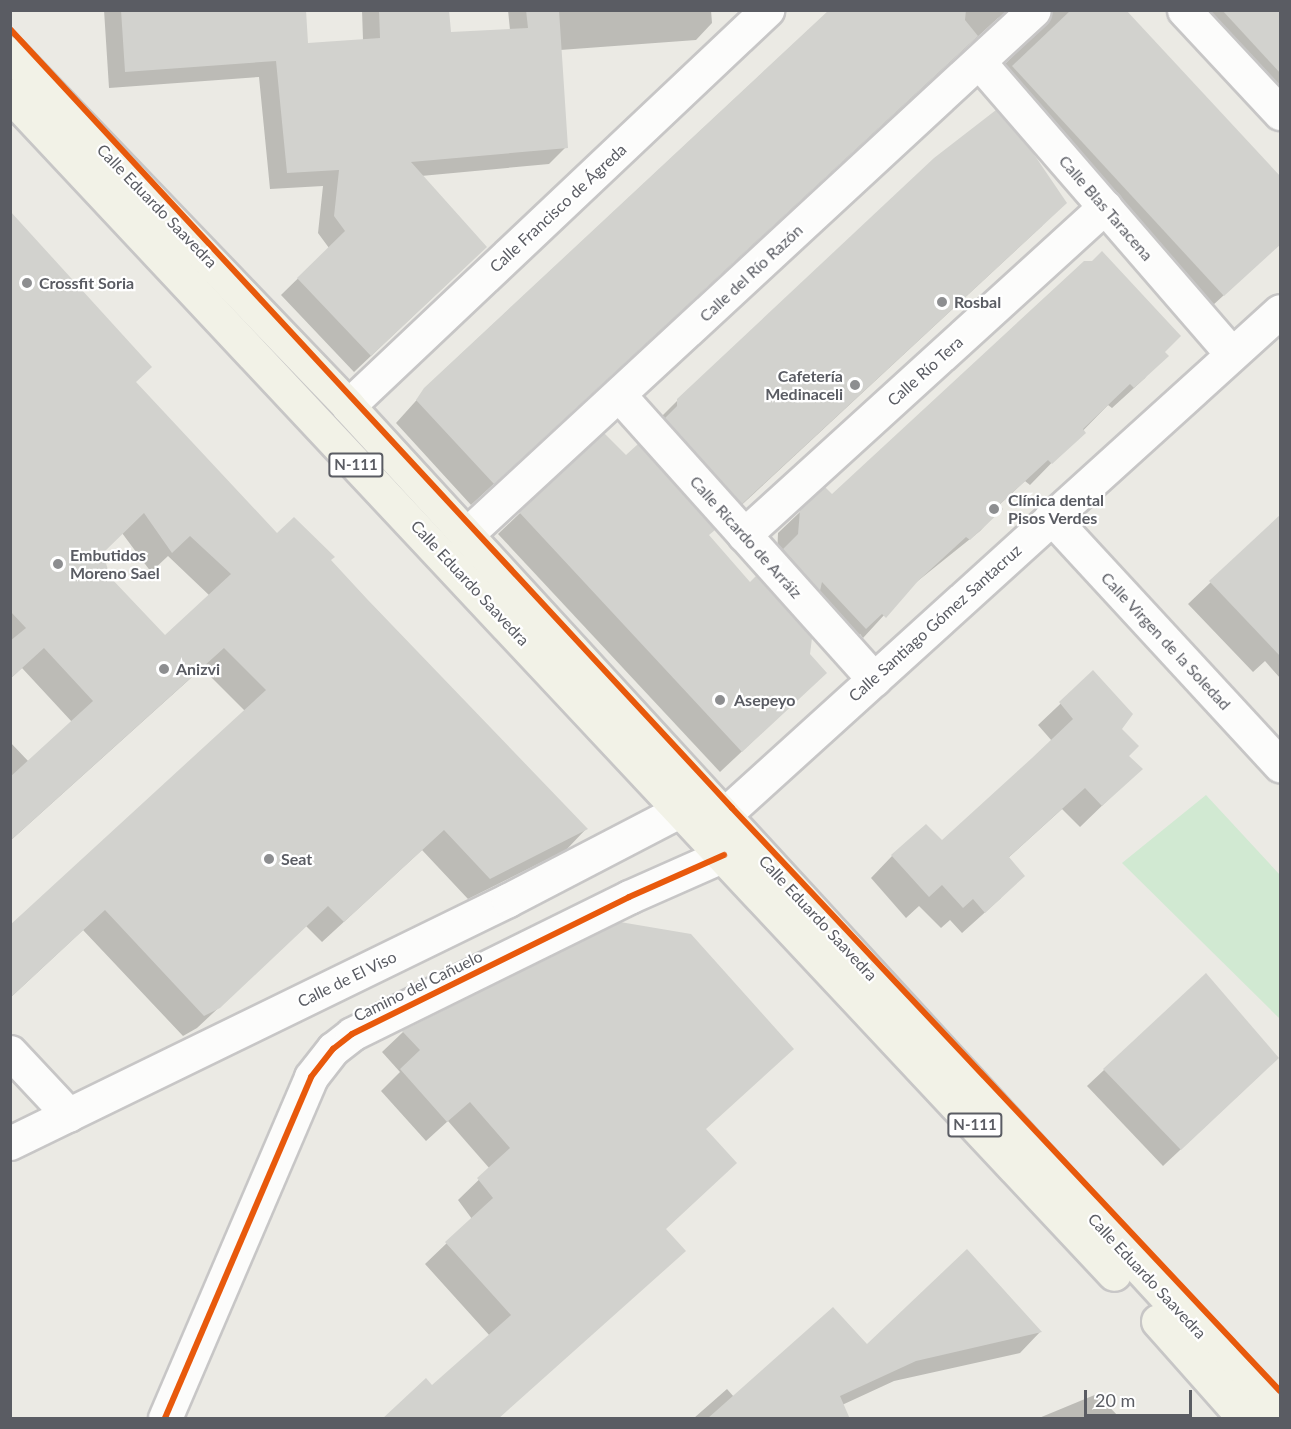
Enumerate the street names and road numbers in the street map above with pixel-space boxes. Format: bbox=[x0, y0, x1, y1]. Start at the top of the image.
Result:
street label: Calle Eduardo Saavedra bbox=[93, 140, 221, 272]
street label: Calle Francisco de Ágreda bbox=[486, 140, 630, 276]
street label: Calle Blas Taracena bbox=[1055, 151, 1157, 265]
street label: Calle del Río Razón bbox=[695, 220, 807, 326]
street label: Calle Río Tera bbox=[883, 332, 967, 410]
road number: N-111 bbox=[328, 453, 385, 477]
street label: Calle Ricardo de Arráiz bbox=[686, 472, 806, 602]
street label: Calle Eduardo Saavedra bbox=[407, 516, 533, 650]
street label: Calle Santiago Gómez Santacruz bbox=[845, 540, 1025, 706]
street label: Calle Virgen de la Soledad bbox=[1097, 568, 1235, 714]
street label: Calle Eduardo Saavedra bbox=[755, 851, 881, 985]
street label: Calle de El Viso bbox=[294, 947, 400, 1011]
street label: Camino del Cañuelo bbox=[351, 947, 485, 1025]
road number: N-111 bbox=[946, 1113, 1004, 1137]
street label: Calle Eduardo Saavedra bbox=[1084, 1209, 1210, 1343]

